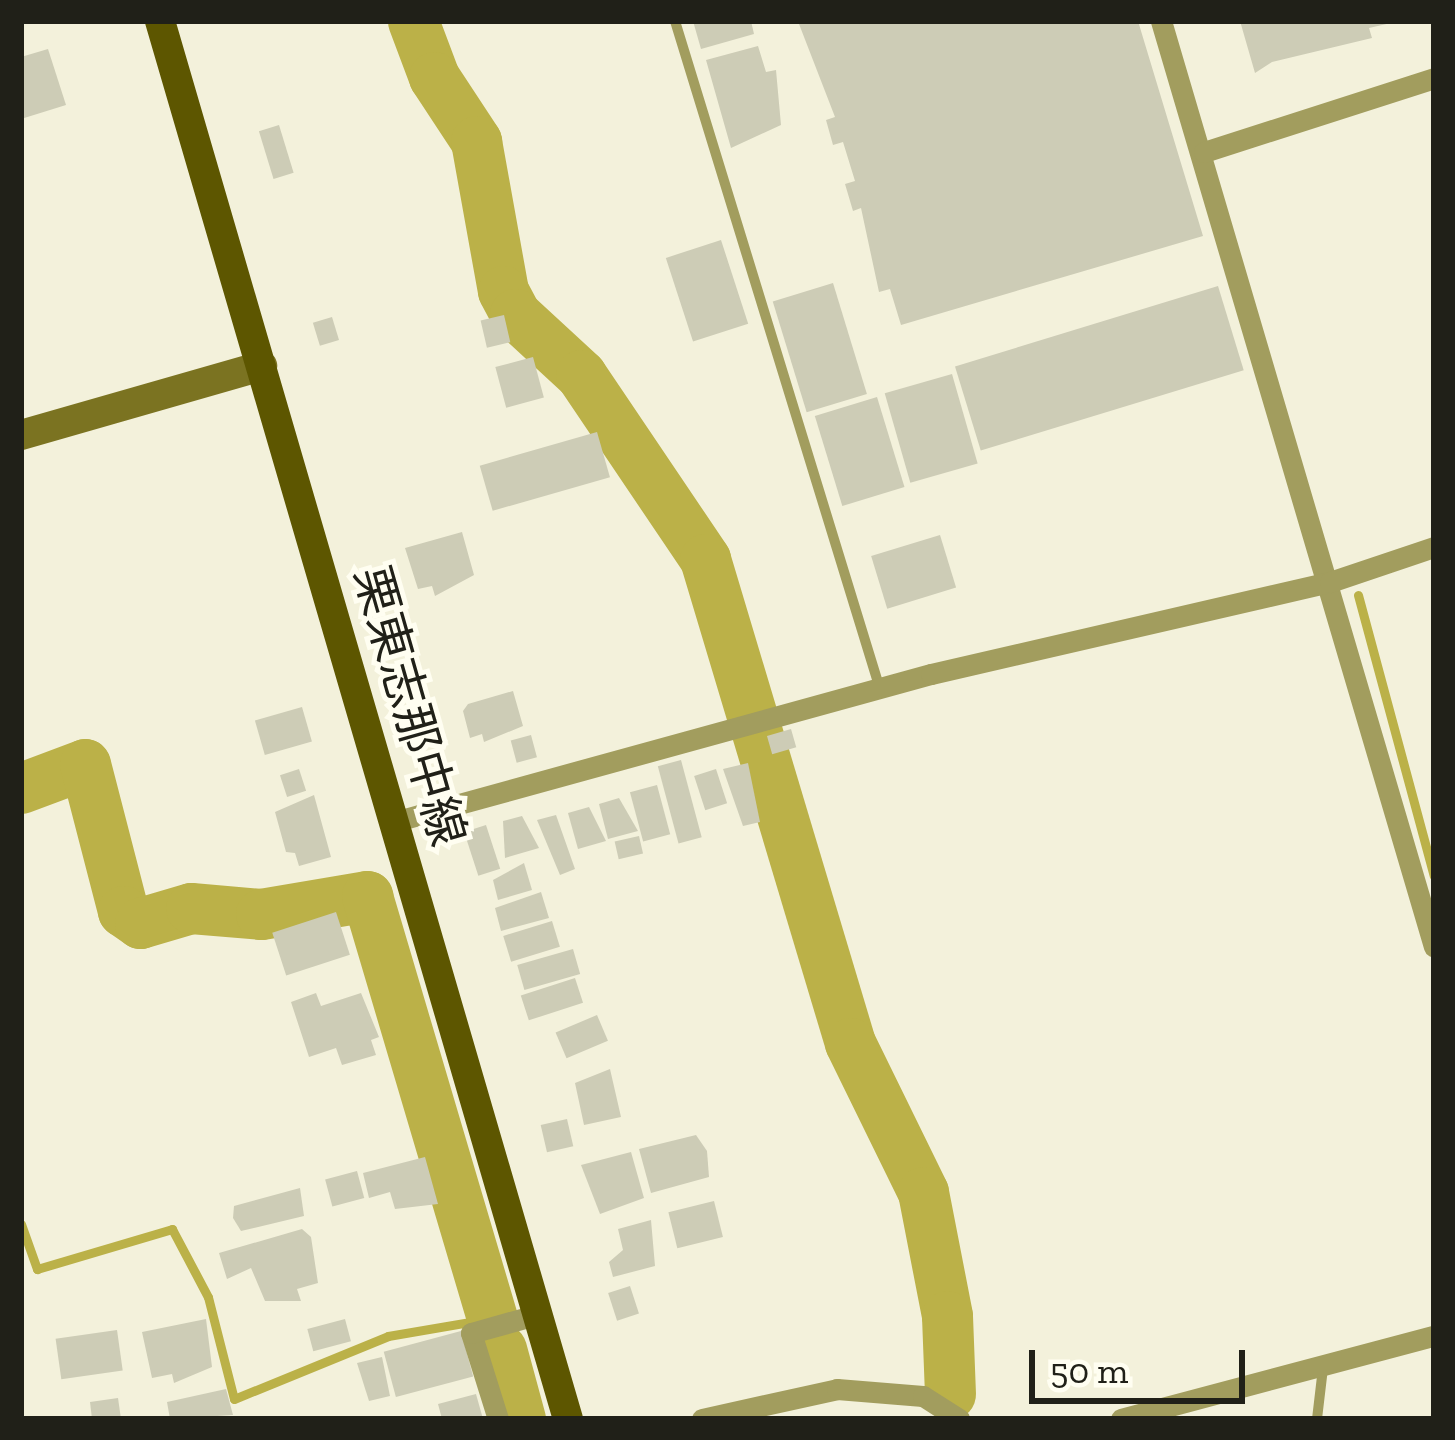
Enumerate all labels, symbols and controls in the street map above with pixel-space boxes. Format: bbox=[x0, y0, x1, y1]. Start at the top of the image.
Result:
street label: 栗東志那中線 bbox=[343, 560, 477, 852]
scale bar bbox=[1035, 1326, 1251, 1400]
text: 50 m bbox=[1050, 1349, 1128, 1392]

